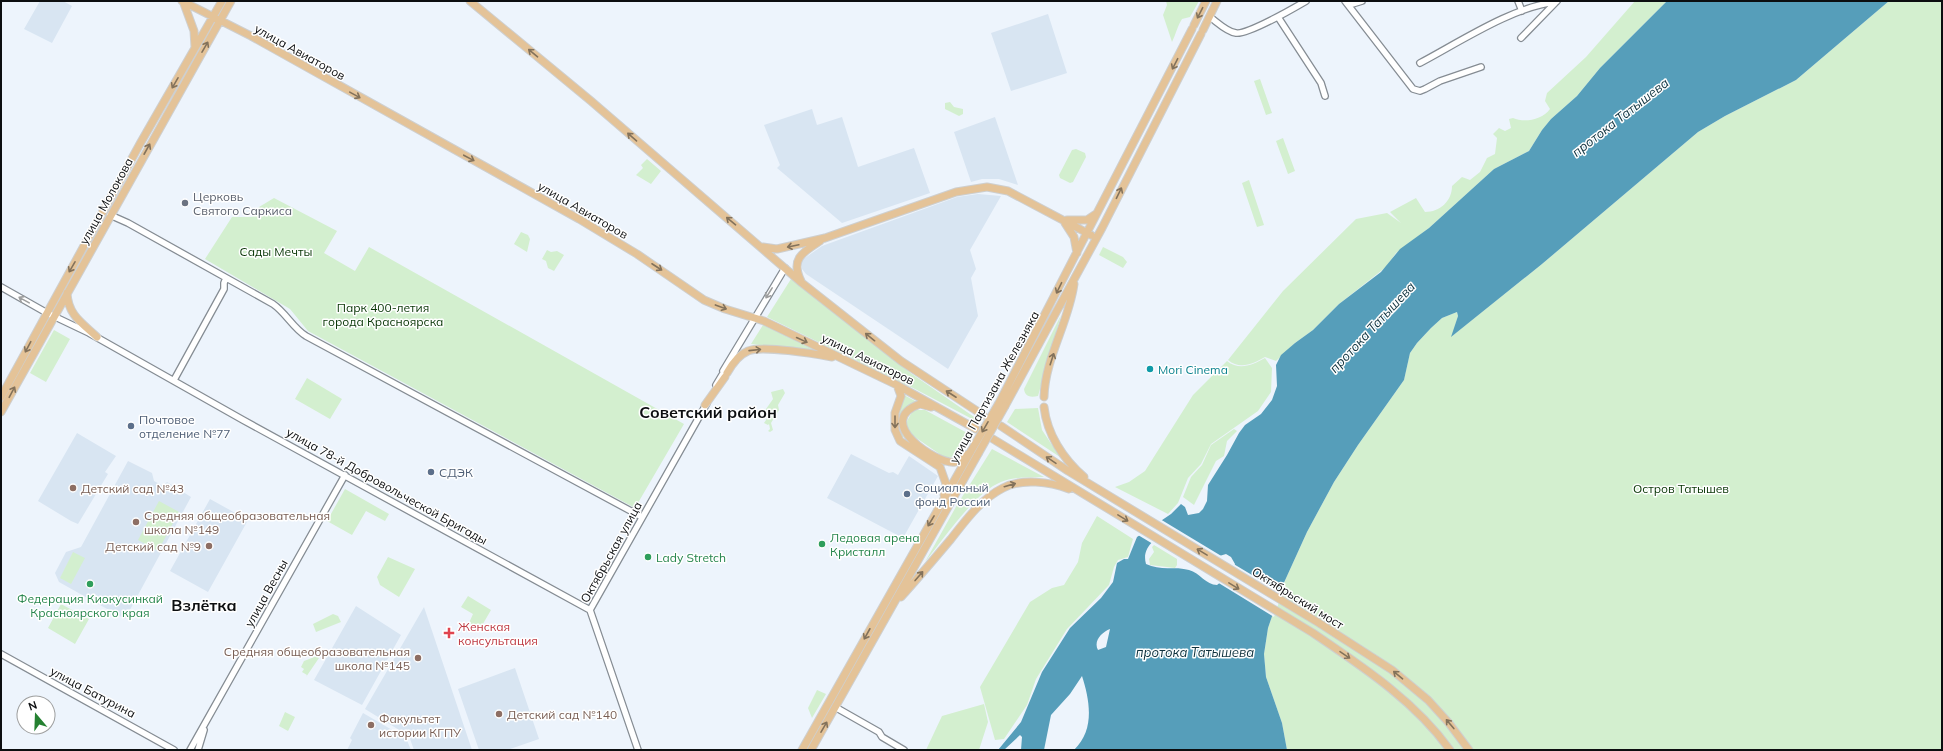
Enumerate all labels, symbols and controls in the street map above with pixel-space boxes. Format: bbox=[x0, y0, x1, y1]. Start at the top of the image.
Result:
one-way arrow bbox=[1196, 7, 1203, 19]
street label: улица Авиаторов bbox=[252, 21, 348, 83]
one-way arrow bbox=[201, 41, 209, 53]
one-way arrow bbox=[528, 48, 538, 57]
one-way arrow bbox=[1171, 57, 1178, 69]
water label: протока Татышева bbox=[1568, 74, 1672, 160]
one-way arrow bbox=[170, 77, 178, 89]
one-way arrow bbox=[349, 92, 361, 99]
one-way arrow bbox=[627, 132, 637, 142]
one-way arrow bbox=[144, 143, 152, 155]
street label: улица Молокова bbox=[76, 155, 136, 247]
one-way arrow bbox=[463, 155, 475, 162]
street label: улица Авиаторов bbox=[535, 178, 631, 242]
one-way arrow bbox=[1116, 188, 1123, 200]
place label: Церковь Святого Саркиса bbox=[193, 189, 292, 218]
marker: Церковь Святого Саркиса bbox=[180, 198, 190, 208]
one-way arrow bbox=[726, 217, 736, 226]
one-way arrow bbox=[787, 242, 800, 250]
park label: Сады Мечты bbox=[240, 244, 312, 259]
one-way arrow bbox=[68, 261, 76, 273]
one-way arrow bbox=[651, 263, 663, 271]
water label: протока Татышева bbox=[1326, 278, 1418, 376]
one-way arrow bbox=[1055, 282, 1062, 294]
one-way arrow bbox=[765, 287, 773, 299]
one-way arrow bbox=[18, 295, 30, 303]
park label: Парк 400-летия города Красноярска bbox=[323, 300, 443, 329]
one-way arrow bbox=[714, 304, 726, 312]
street label: улица Партизана Железняка bbox=[946, 308, 1042, 466]
street label: улица Авиаторов bbox=[819, 330, 917, 388]
one-way arrow bbox=[865, 332, 876, 341]
one-way arrow bbox=[796, 337, 808, 344]
one-way arrow bbox=[24, 341, 31, 353]
one-way arrow bbox=[748, 346, 761, 354]
one-way arrow bbox=[1049, 353, 1056, 366]
place label: Mori Cinema bbox=[1158, 362, 1228, 377]
marker: Mori Cinema bbox=[1145, 364, 1155, 374]
one-way arrow bbox=[8, 386, 16, 398]
one-way arrow bbox=[946, 390, 957, 398]
district label: Советский район bbox=[639, 402, 777, 422]
place label: Почтовое отделение №77 bbox=[139, 412, 231, 441]
one-way arrow bbox=[891, 415, 899, 428]
marker: Почтовое отделение №77 bbox=[126, 421, 136, 431]
one-way arrow bbox=[981, 421, 989, 433]
street label: улица 78-й Добровольческой Бригады bbox=[284, 424, 490, 548]
one-way arrow bbox=[1045, 455, 1056, 464]
place label: СДЭК bbox=[439, 465, 473, 480]
marker: СДЭК bbox=[426, 467, 436, 477]
place label: Социальный фонд России bbox=[915, 480, 990, 509]
place label: Детский сад №43 bbox=[81, 481, 184, 496]
one-way arrow bbox=[1003, 481, 1016, 488]
park label: Остров Татышев bbox=[1633, 481, 1729, 496]
marker: Детский сад №43 bbox=[68, 483, 78, 493]
marker: Социальный фонд России bbox=[902, 489, 912, 499]
street label: Октябрьская улица bbox=[577, 499, 645, 605]
place label: Средняя общеобразовательная школа №149 bbox=[144, 508, 330, 537]
one-way arrow bbox=[927, 515, 935, 527]
one-way arrow bbox=[1117, 515, 1129, 523]
marker: Средняя общеобразовательная школа №149 bbox=[131, 517, 141, 527]
place label: Ледовая арена Кристалл bbox=[830, 530, 920, 559]
place label: Детский сад №9 bbox=[105, 539, 201, 554]
marker: Ледовая арена Кристалл bbox=[817, 539, 827, 549]
marker: Детский сад №9 bbox=[204, 541, 214, 551]
one-way arrow bbox=[1197, 548, 1208, 556]
place label: Lady Stretch bbox=[656, 550, 726, 565]
marker: Lady Stretch bbox=[643, 552, 653, 562]
street label: улица Весны bbox=[241, 557, 291, 629]
street label: Октябрьский мост bbox=[1249, 564, 1347, 633]
one-way arrow bbox=[915, 571, 924, 582]
marker: Федерация Киокусинкай Красноярского края bbox=[85, 579, 95, 589]
one-way arrow bbox=[1228, 582, 1240, 590]
place label: Федерация Киокусинкай Красноярского края bbox=[17, 591, 163, 620]
district label: Взлётка bbox=[171, 595, 237, 615]
place label: Женская консультация bbox=[458, 619, 538, 648]
marker: Женская консультация bbox=[443, 627, 455, 639]
one-way arrow bbox=[863, 628, 871, 640]
place label: Средняя общеобразовательная школа №145 bbox=[224, 644, 410, 673]
water label: протока Татышева bbox=[1136, 644, 1254, 660]
one-way arrow bbox=[1339, 651, 1350, 659]
marker: Средняя общеобразовательная школа №145 bbox=[413, 653, 423, 663]
street label: улица Батурина bbox=[48, 663, 138, 721]
one-way arrow bbox=[1392, 670, 1403, 679]
north arrow bbox=[16, 695, 56, 735]
text: N bbox=[27, 698, 39, 714]
place label: Детский сад №140 bbox=[507, 707, 617, 722]
marker: Детский сад №140 bbox=[494, 709, 504, 719]
place label: Факультет истории КГПУ bbox=[379, 711, 461, 740]
one-way arrow bbox=[1445, 719, 1454, 729]
marker: Факультет истории КГПУ bbox=[366, 720, 376, 730]
one-way arrow bbox=[820, 722, 828, 734]

